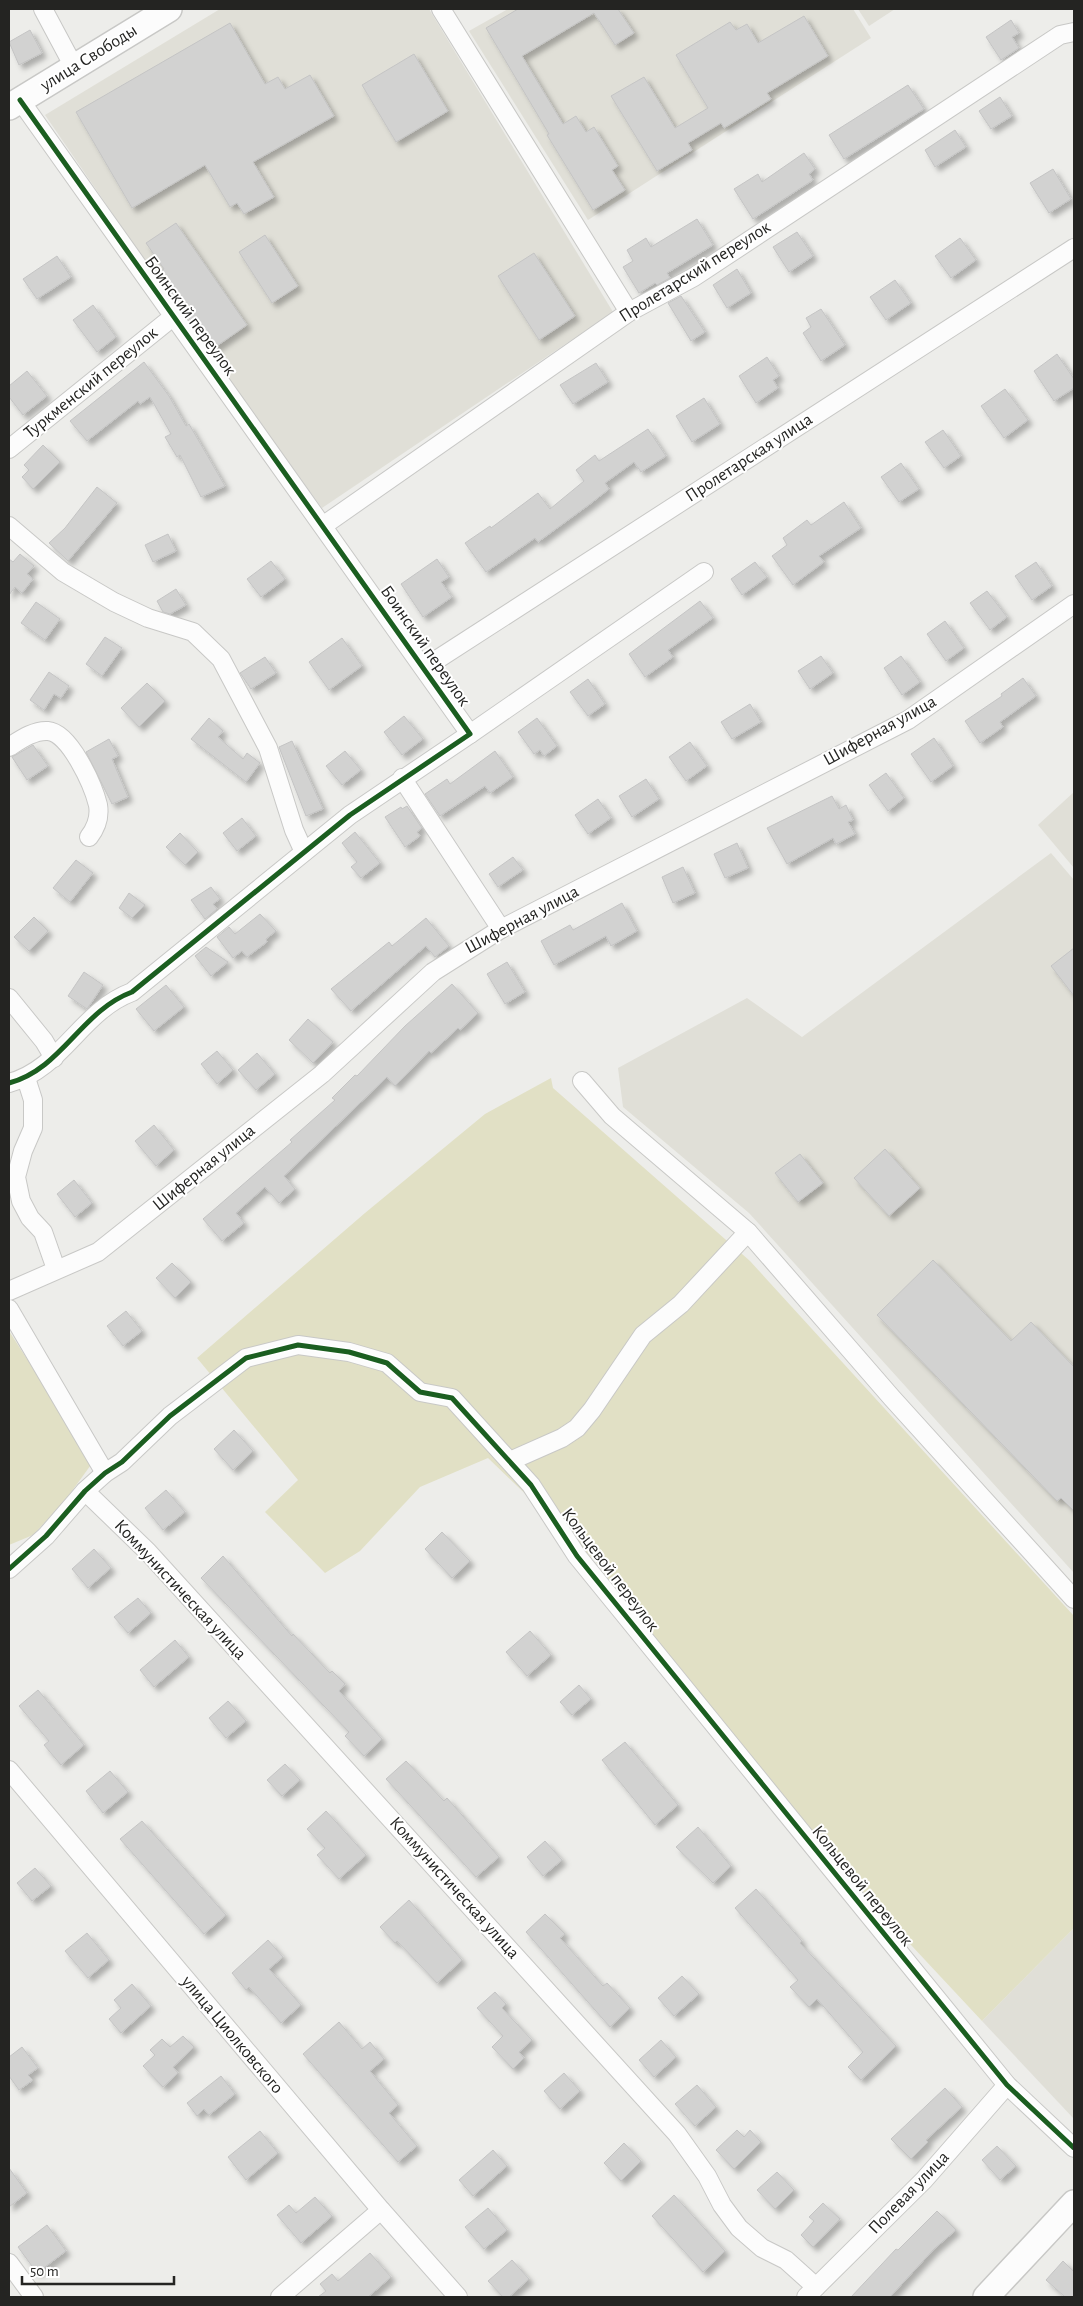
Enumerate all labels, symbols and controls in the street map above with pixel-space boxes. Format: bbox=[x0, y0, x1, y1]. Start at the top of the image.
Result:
street label: улица Свободы bbox=[36, 20, 140, 95]
street label: Пролетарский переулок bbox=[616, 218, 775, 326]
street label: Боинский переулок bbox=[141, 253, 240, 380]
street label: Туркменский переулок bbox=[21, 323, 162, 442]
street label: Пролетарская улица bbox=[682, 410, 816, 506]
street label: Боинский переулок bbox=[377, 582, 474, 710]
street label: Шиферная улица bbox=[820, 693, 940, 769]
street label: Шиферная улица bbox=[462, 882, 582, 958]
street label: Шиферная улица bbox=[149, 1121, 259, 1215]
street label: Кольцевой переулок bbox=[558, 1505, 663, 1636]
street label: Коммунистическая улица bbox=[111, 1517, 249, 1663]
street label: Коммунистическая улица bbox=[386, 1814, 522, 1962]
street label: Кольцевой переулок bbox=[808, 1822, 916, 1950]
street label: улица Циолковского bbox=[177, 1972, 286, 2097]
street label: Полевая улица bbox=[865, 2148, 953, 2238]
scale bar bbox=[22, 2254, 175, 2286]
text: 50 m bbox=[30, 2264, 59, 2279]

